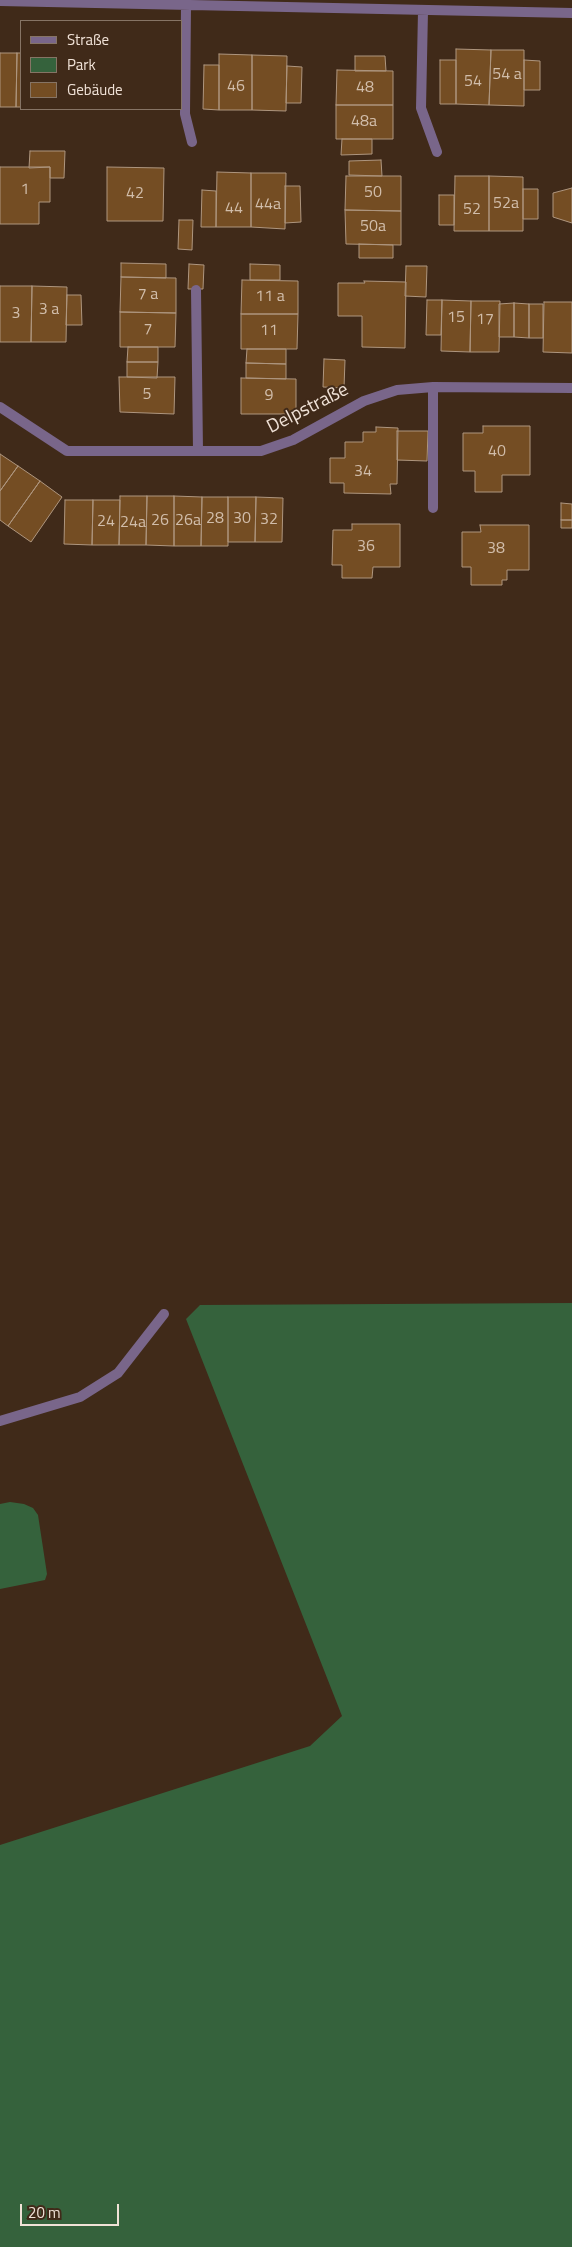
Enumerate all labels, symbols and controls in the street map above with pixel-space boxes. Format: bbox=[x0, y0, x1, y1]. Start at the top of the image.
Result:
legend bbox=[20, 20, 182, 110]
text: Straße bbox=[67, 28, 109, 51]
text: Park bbox=[67, 53, 96, 76]
house number: 54 a bbox=[492, 65, 522, 85]
house number: 54 bbox=[464, 72, 482, 92]
house number: 46 bbox=[227, 77, 245, 97]
text: Gebäude bbox=[67, 78, 123, 101]
house number: 48 bbox=[356, 78, 374, 98]
house number: 48a bbox=[351, 112, 377, 132]
house number: 1 bbox=[21, 180, 29, 200]
house number: 50 bbox=[364, 183, 382, 203]
house number: 42 bbox=[126, 184, 144, 204]
house number: 52a bbox=[493, 194, 519, 214]
house number: 44a bbox=[255, 195, 281, 215]
house number: 44 bbox=[225, 199, 243, 219]
house number: 52 bbox=[463, 200, 481, 220]
house number: 50a bbox=[360, 217, 386, 237]
house number: 7 a bbox=[138, 285, 158, 305]
house number: 11 a bbox=[255, 287, 285, 307]
house number: 3 a bbox=[39, 300, 59, 320]
house number: 3 bbox=[12, 304, 20, 324]
house number: 15 bbox=[447, 308, 465, 328]
house number: 17 bbox=[476, 310, 494, 330]
house number: 7 bbox=[144, 320, 152, 340]
house number: 11 bbox=[260, 321, 278, 341]
street label: Delpstraße bbox=[263, 379, 353, 439]
house number: 5 bbox=[143, 385, 151, 405]
house number: 9 bbox=[265, 386, 273, 406]
house number: 40 bbox=[488, 442, 506, 462]
house number: 34 bbox=[354, 462, 372, 482]
house number: 28 bbox=[206, 509, 224, 529]
house number: 30 bbox=[233, 509, 251, 529]
house number: 32 bbox=[260, 510, 278, 530]
house number: 26 bbox=[151, 511, 169, 531]
house number: 26a bbox=[175, 511, 201, 531]
house number: 24 bbox=[97, 512, 115, 532]
house number: 24a bbox=[120, 513, 146, 533]
house number: 36 bbox=[357, 537, 375, 557]
house number: 38 bbox=[487, 539, 505, 559]
scale bar bbox=[22, 2194, 121, 2226]
text: 20 m bbox=[28, 2201, 61, 2224]

